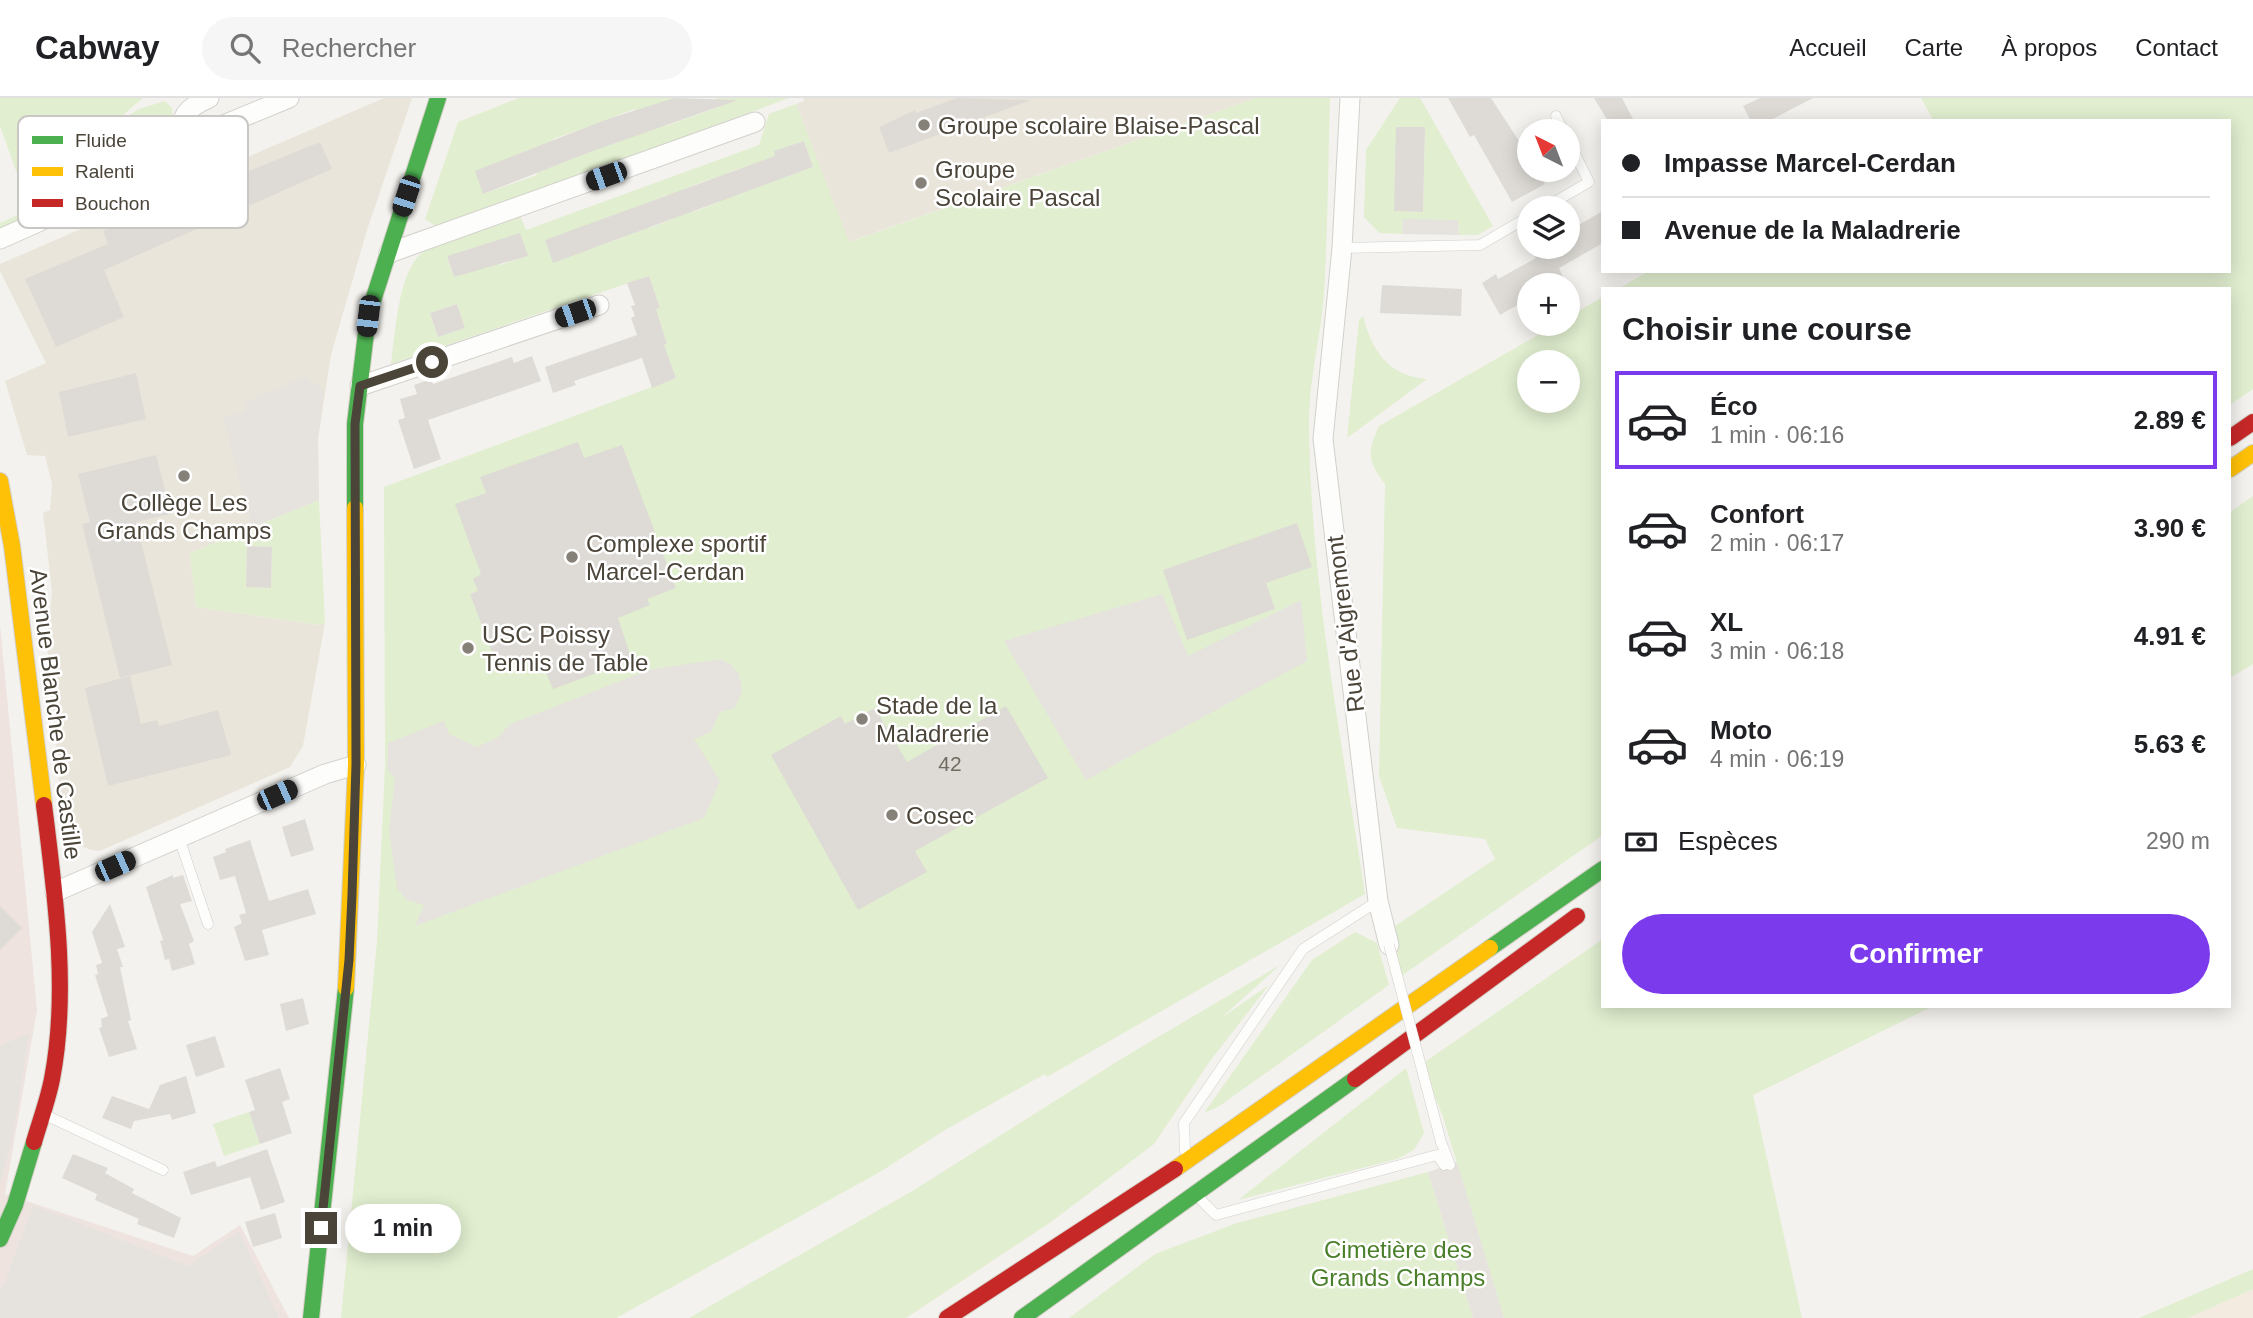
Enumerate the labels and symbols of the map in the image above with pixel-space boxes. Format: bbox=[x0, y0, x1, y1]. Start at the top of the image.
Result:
place label: Groupe scolaire Blaise-Pascal bbox=[938, 112, 1259, 139]
legend bbox=[18, 116, 248, 228]
marker: Groupe scolaire Blaise-Pascal bbox=[916, 117, 932, 133]
north arrow bbox=[1517, 119, 1580, 182]
text: Fluide bbox=[75, 130, 127, 151]
place label: Groupe Scolaire Pascal bbox=[935, 156, 1100, 211]
car bbox=[583, 159, 630, 193]
text: Ralenti bbox=[75, 161, 134, 182]
car bbox=[390, 173, 423, 219]
marker: Groupe Scolaire Pascal bbox=[913, 175, 929, 191]
text: Bouchon bbox=[75, 193, 150, 214]
car bbox=[356, 294, 381, 338]
car bbox=[552, 296, 599, 330]
route start bbox=[416, 346, 448, 378]
marker: Collège Les Grands Champs bbox=[176, 468, 192, 484]
place label: Collège Les Grands Champs bbox=[97, 489, 271, 544]
place label: Complexe sportif Marcel-Cerdan bbox=[586, 530, 766, 585]
street label: Rue d'Aigremont bbox=[1321, 534, 1369, 714]
marker: Complexe sportif Marcel-Cerdan bbox=[564, 549, 580, 565]
street label: Avenue Blanche de Castille bbox=[25, 567, 87, 861]
place label: USC Poissy Tennis de Table bbox=[482, 621, 648, 676]
marker: USC Poissy Tennis de Table bbox=[460, 640, 476, 656]
place label: Stade de la Maladrerie bbox=[876, 692, 998, 747]
marker: Stade de la Maladrerie bbox=[854, 711, 870, 727]
house number: 42 bbox=[938, 752, 962, 775]
car bbox=[254, 777, 301, 813]
place label: Cosec bbox=[906, 802, 974, 829]
marker: Cosec bbox=[884, 807, 900, 823]
car bbox=[92, 848, 139, 884]
callout: 1 min bbox=[346, 1204, 461, 1252]
route end bbox=[305, 1212, 337, 1244]
park label: Cimetière des Grands Champs bbox=[1311, 1236, 1485, 1291]

